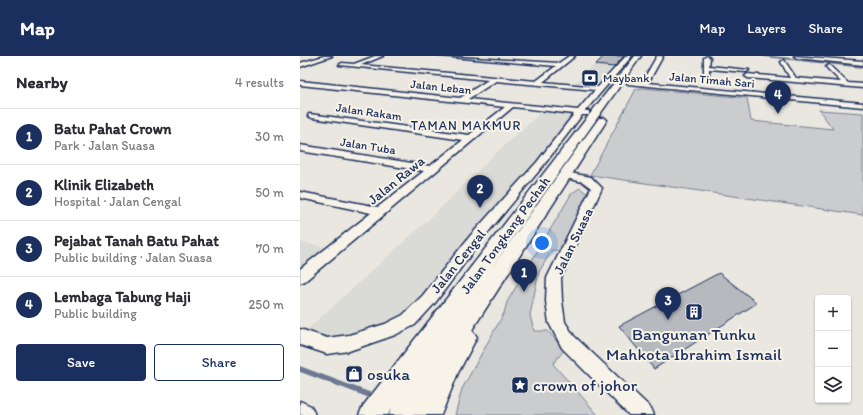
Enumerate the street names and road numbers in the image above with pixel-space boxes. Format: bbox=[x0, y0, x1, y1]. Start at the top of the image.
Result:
street label: Jalan Timah Sari bbox=[669, 69, 755, 91]
street label: Jalan Leban bbox=[410, 77, 472, 97]
street label: Jalan Rakam bbox=[335, 100, 403, 124]
street label: Jalan Tuba bbox=[339, 135, 398, 157]
street label: Jalan Rawa bbox=[365, 152, 429, 208]
street label: Jalan Tongkang Pechah bbox=[457, 173, 554, 297]
street label: Jalan Suasa bbox=[550, 205, 597, 277]
street label: Jalan Cengal bbox=[427, 226, 489, 297]

